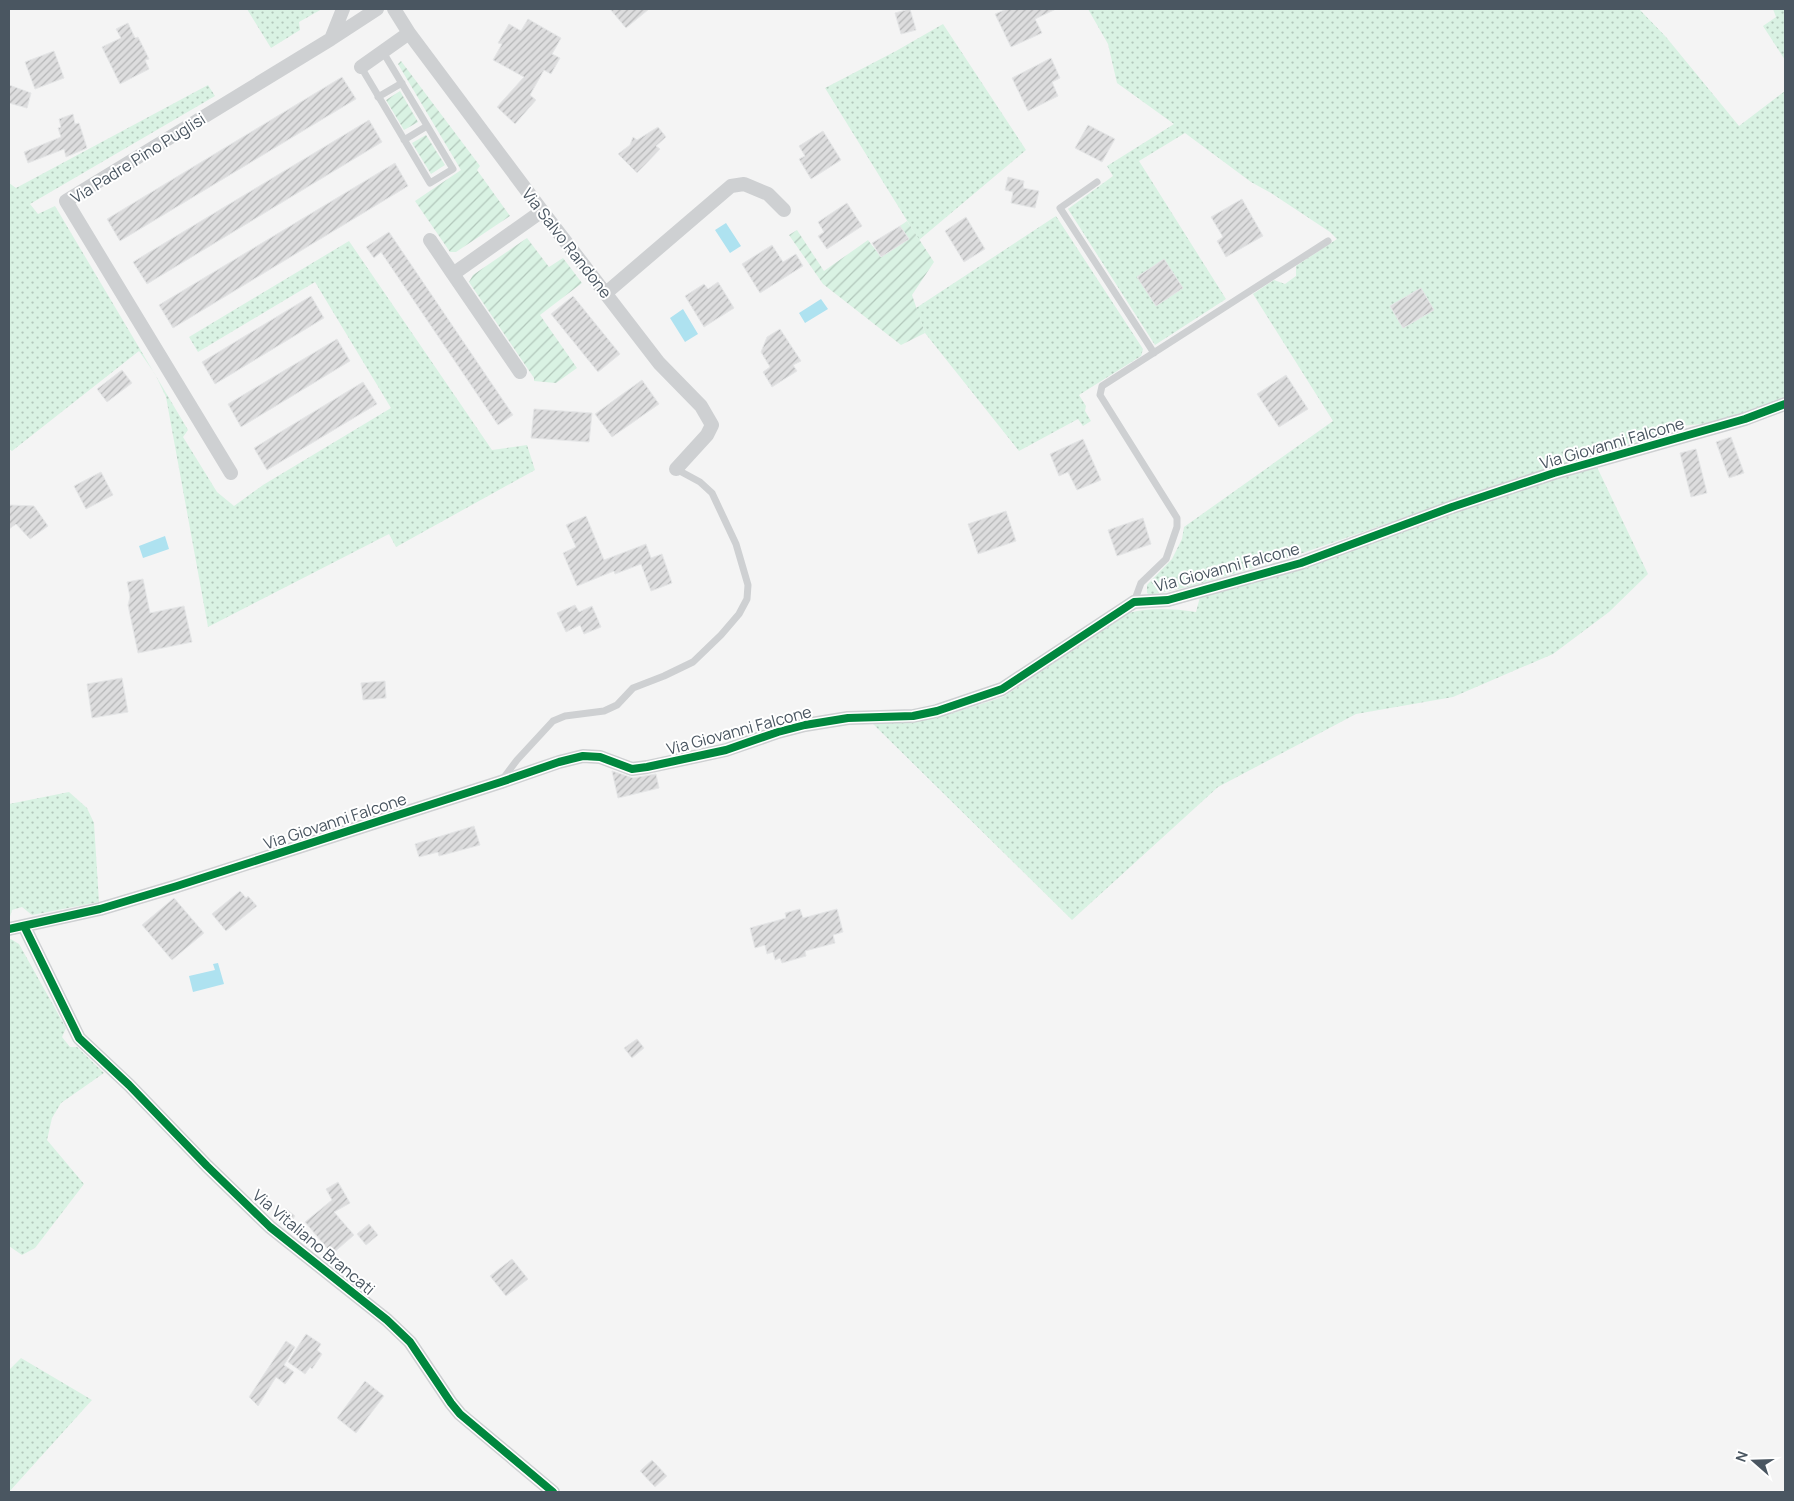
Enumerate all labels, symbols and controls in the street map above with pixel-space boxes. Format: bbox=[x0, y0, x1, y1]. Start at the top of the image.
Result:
street label: Via Padre Pino Puglisi bbox=[67, 108, 209, 208]
street label: Via Salvo Randone bbox=[517, 183, 617, 303]
street label: Via Giovanni Falcone bbox=[1537, 412, 1687, 474]
street label: Via Giovanni Falcone bbox=[1152, 537, 1302, 597]
street label: Via Giovanni Falcone bbox=[664, 700, 814, 760]
street label: Via Giovanni Falcone bbox=[261, 788, 409, 854]
street label: Via Vitaliano Brancati bbox=[248, 1184, 380, 1300]
north arrow bbox=[1729, 1436, 1779, 1486]
text: N bbox=[1731, 1448, 1752, 1464]

